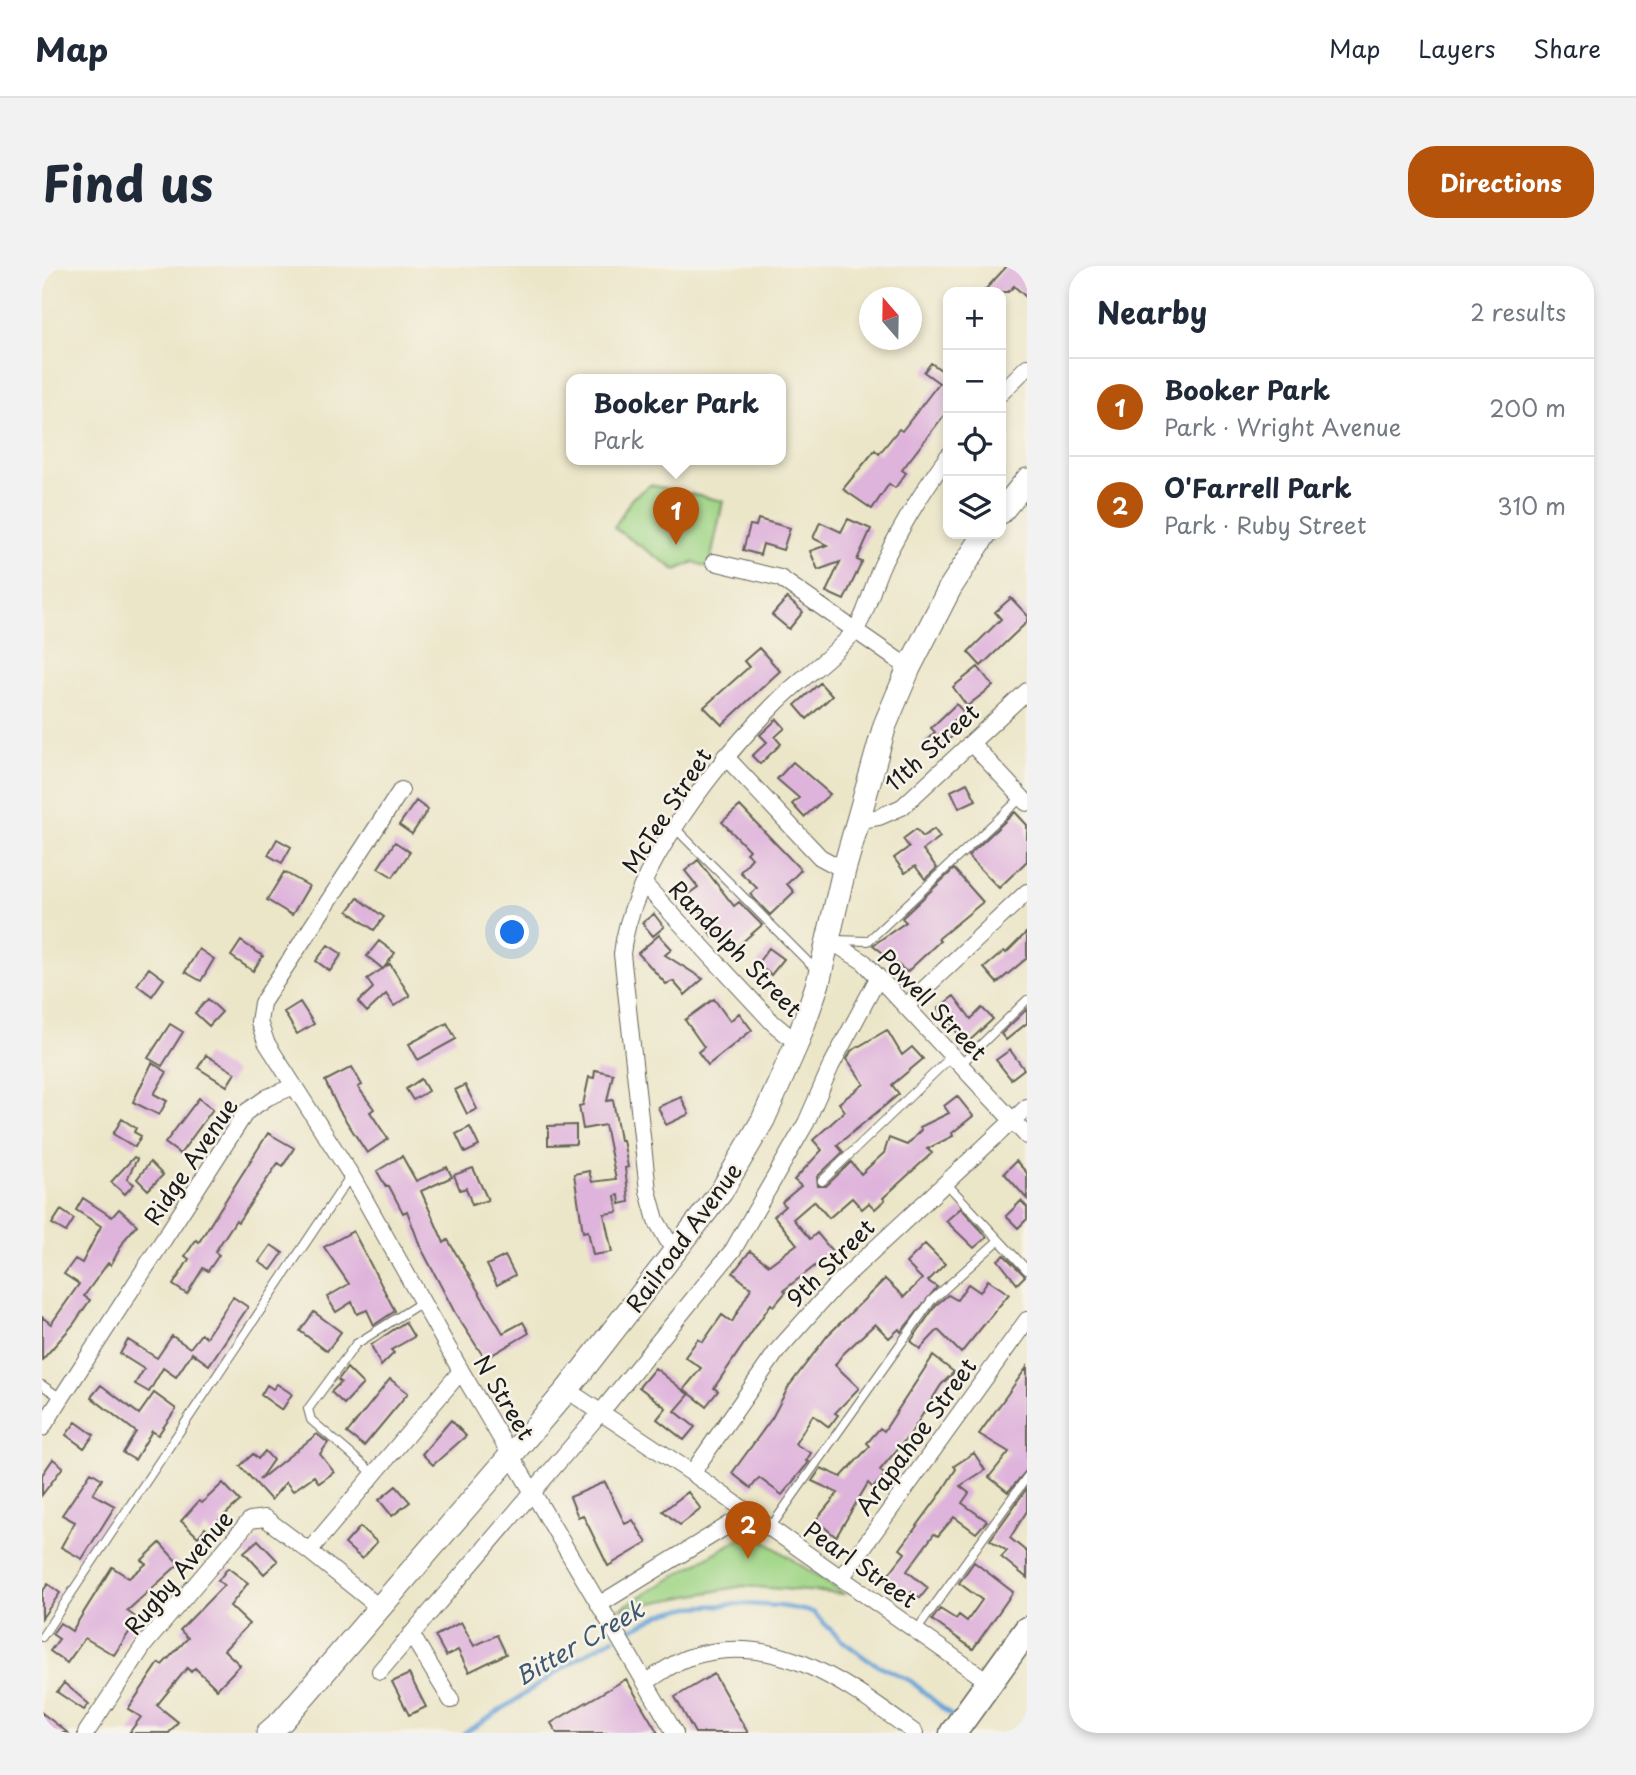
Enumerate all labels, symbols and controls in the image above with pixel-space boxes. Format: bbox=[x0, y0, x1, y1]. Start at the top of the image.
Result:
text: Map bbox=[35, 23, 108, 73]
text: Map bbox=[1329, 30, 1380, 66]
text: Layers bbox=[1418, 30, 1495, 66]
text: Share bbox=[1533, 30, 1601, 66]
text: Find us bbox=[42, 145, 213, 219]
button: Directions bbox=[1408, 146, 1594, 218]
north arrow bbox=[859, 287, 922, 350]
map controls bbox=[943, 287, 1006, 539]
button: + bbox=[943, 287, 1006, 350]
text: Nearby bbox=[1097, 289, 1207, 334]
text: 2 results bbox=[1470, 294, 1566, 329]
button: − bbox=[943, 350, 1006, 413]
text: Booker Park bbox=[1164, 370, 1330, 409]
popup bbox=[566, 374, 786, 465]
text: Booker Park bbox=[593, 383, 759, 422]
text: 1 bbox=[1115, 390, 1126, 425]
text: 200 m bbox=[1489, 390, 1566, 425]
text: Park · Wright Avenue bbox=[1164, 409, 1401, 444]
button: locate bbox=[943, 413, 1006, 476]
text: Park bbox=[593, 422, 644, 457]
text: O'Farrell Park bbox=[1164, 468, 1352, 507]
button: layers bbox=[943, 476, 1006, 539]
pin: 1 bbox=[653, 487, 699, 545]
text: 2 bbox=[1112, 488, 1128, 523]
text: 310 m bbox=[1497, 488, 1566, 523]
text: Park · Ruby Street bbox=[1164, 507, 1366, 542]
street label: 11th Street bbox=[876, 695, 986, 799]
street label: McTee Street bbox=[612, 741, 720, 879]
street label: Randolph Street bbox=[661, 872, 811, 1024]
your location bbox=[495, 915, 529, 949]
street label: Powell Street bbox=[870, 940, 996, 1068]
street label: Ridge Avenue bbox=[134, 1090, 246, 1232]
street label: Railroad Avenue bbox=[616, 1155, 750, 1319]
street label: 9th Street bbox=[778, 1210, 882, 1314]
street label: N Street bbox=[466, 1348, 544, 1446]
street label: Arapahoe Street bbox=[846, 1350, 984, 1522]
pin: 2 bbox=[725, 1501, 771, 1559]
street label: Rugby Avenue bbox=[115, 1502, 241, 1642]
street label: Pearl Street bbox=[797, 1512, 925, 1616]
water label: Bitter Creek bbox=[508, 1590, 651, 1693]

